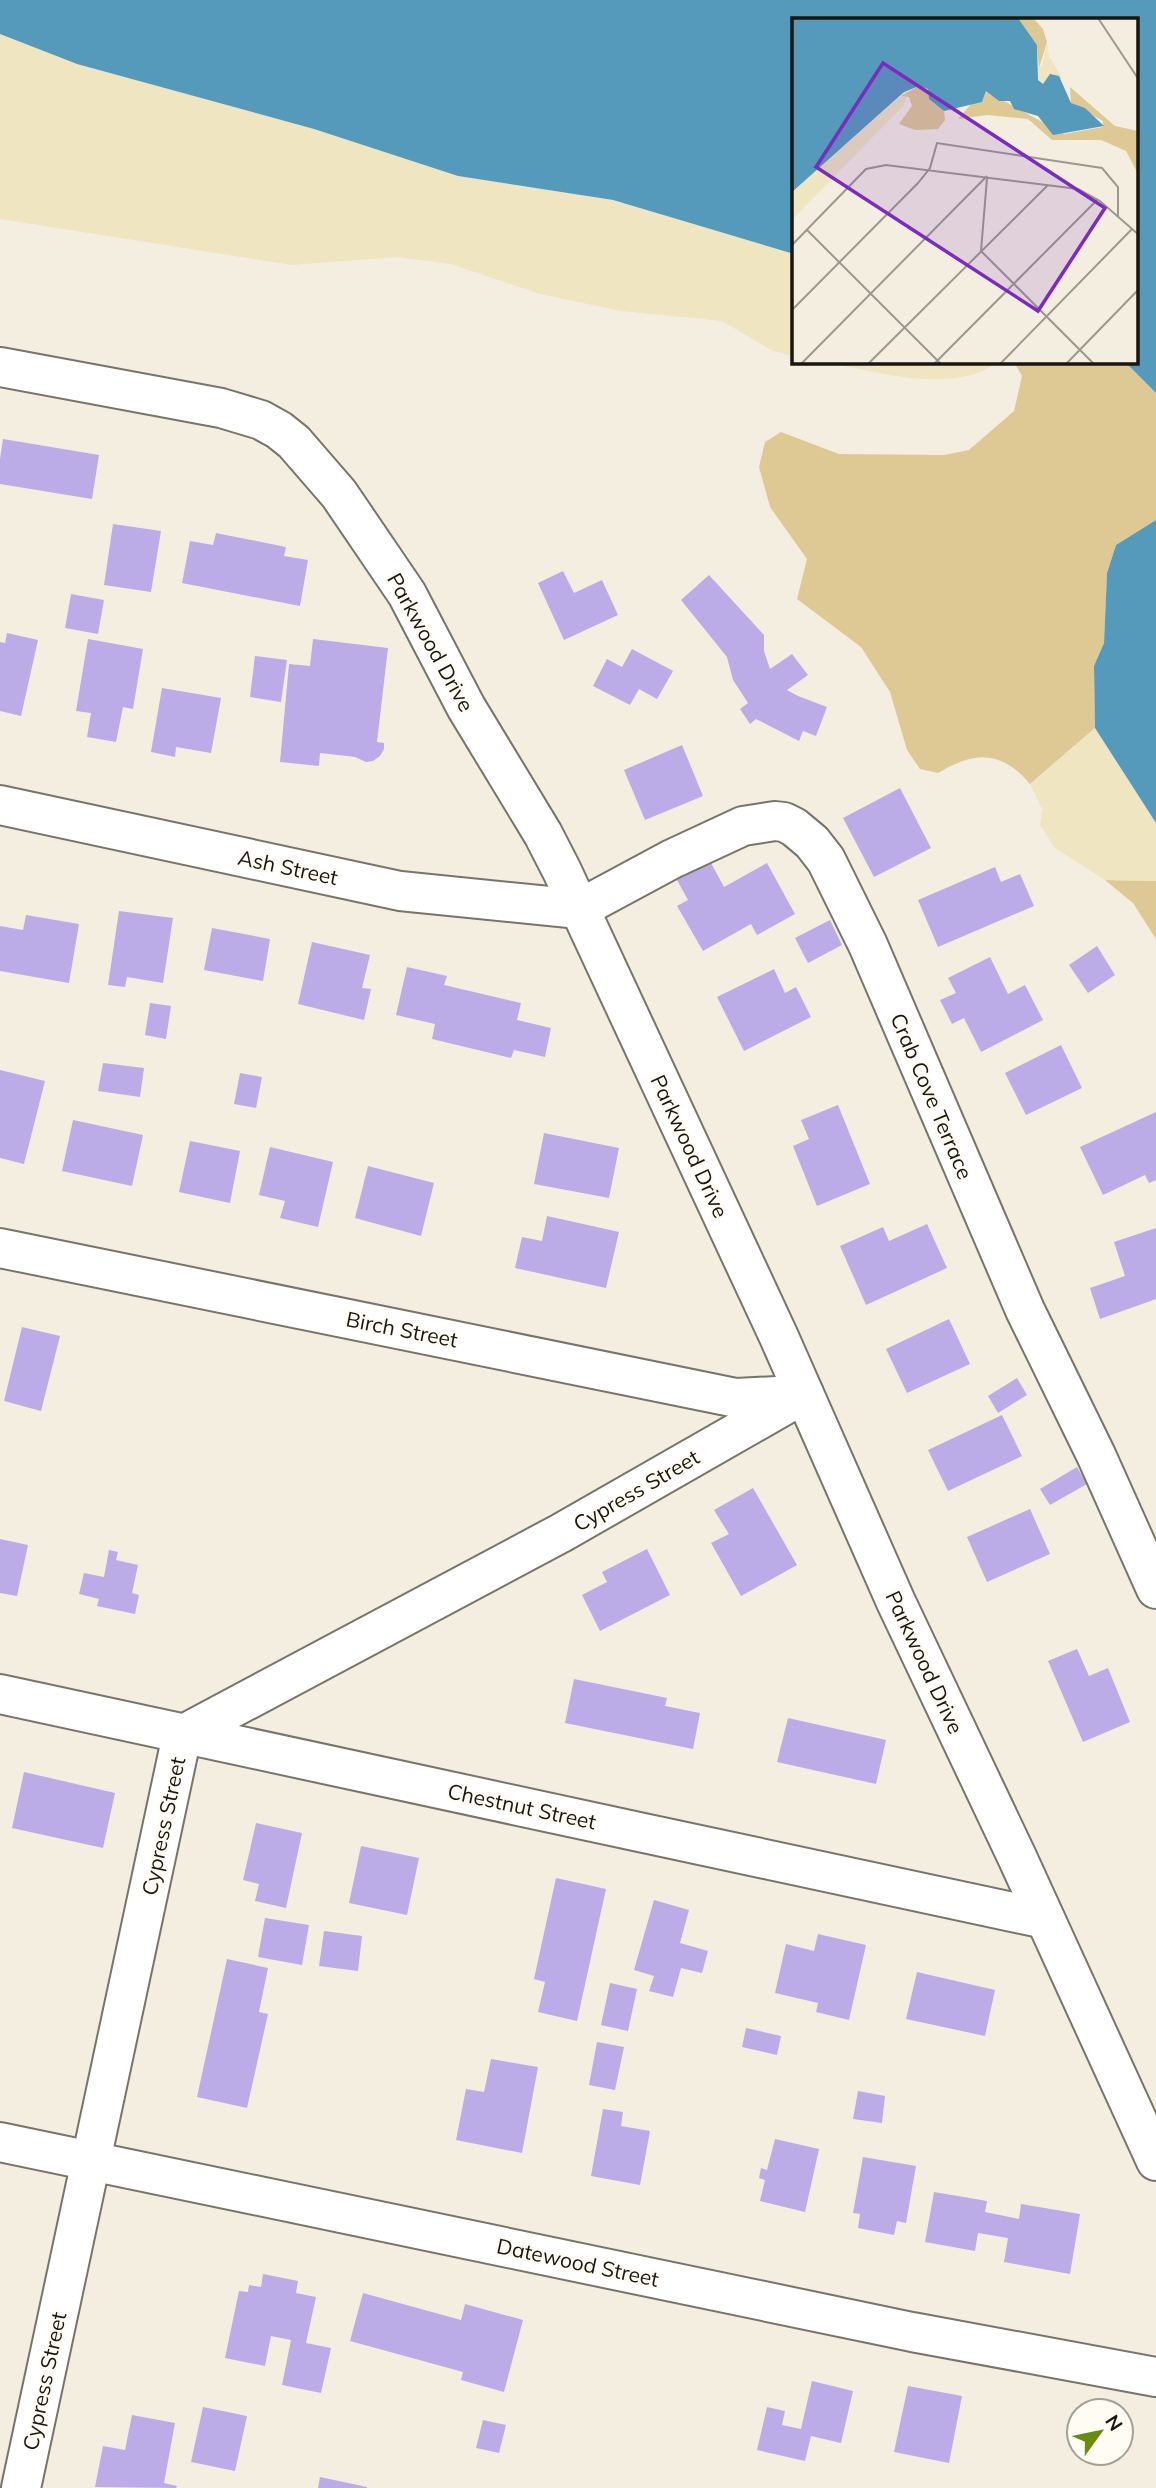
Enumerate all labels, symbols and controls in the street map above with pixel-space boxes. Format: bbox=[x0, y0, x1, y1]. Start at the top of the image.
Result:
inset map bbox=[792, 18, 1138, 364]
street label: Parkwood Drive bbox=[382, 568, 480, 716]
street label: Ash Street bbox=[236, 844, 340, 890]
street label: Crab Cove Terrace bbox=[885, 1009, 979, 1183]
street label: Parkwood Drive bbox=[646, 1070, 734, 1222]
street label: Birch Street bbox=[344, 1305, 460, 1353]
street label: Cypress Street bbox=[568, 1444, 704, 1536]
street label: Parkwood Drive bbox=[881, 1586, 969, 1738]
street label: Cypress Street bbox=[136, 1754, 190, 1898]
street label: Chestnut Street bbox=[445, 1778, 599, 1834]
street label: Datewood Street bbox=[495, 2232, 661, 2292]
street label: Cypress Street bbox=[17, 2309, 71, 2453]
north arrow bbox=[1065, 2397, 1135, 2467]
text: N bbox=[1100, 2410, 1128, 2435]

